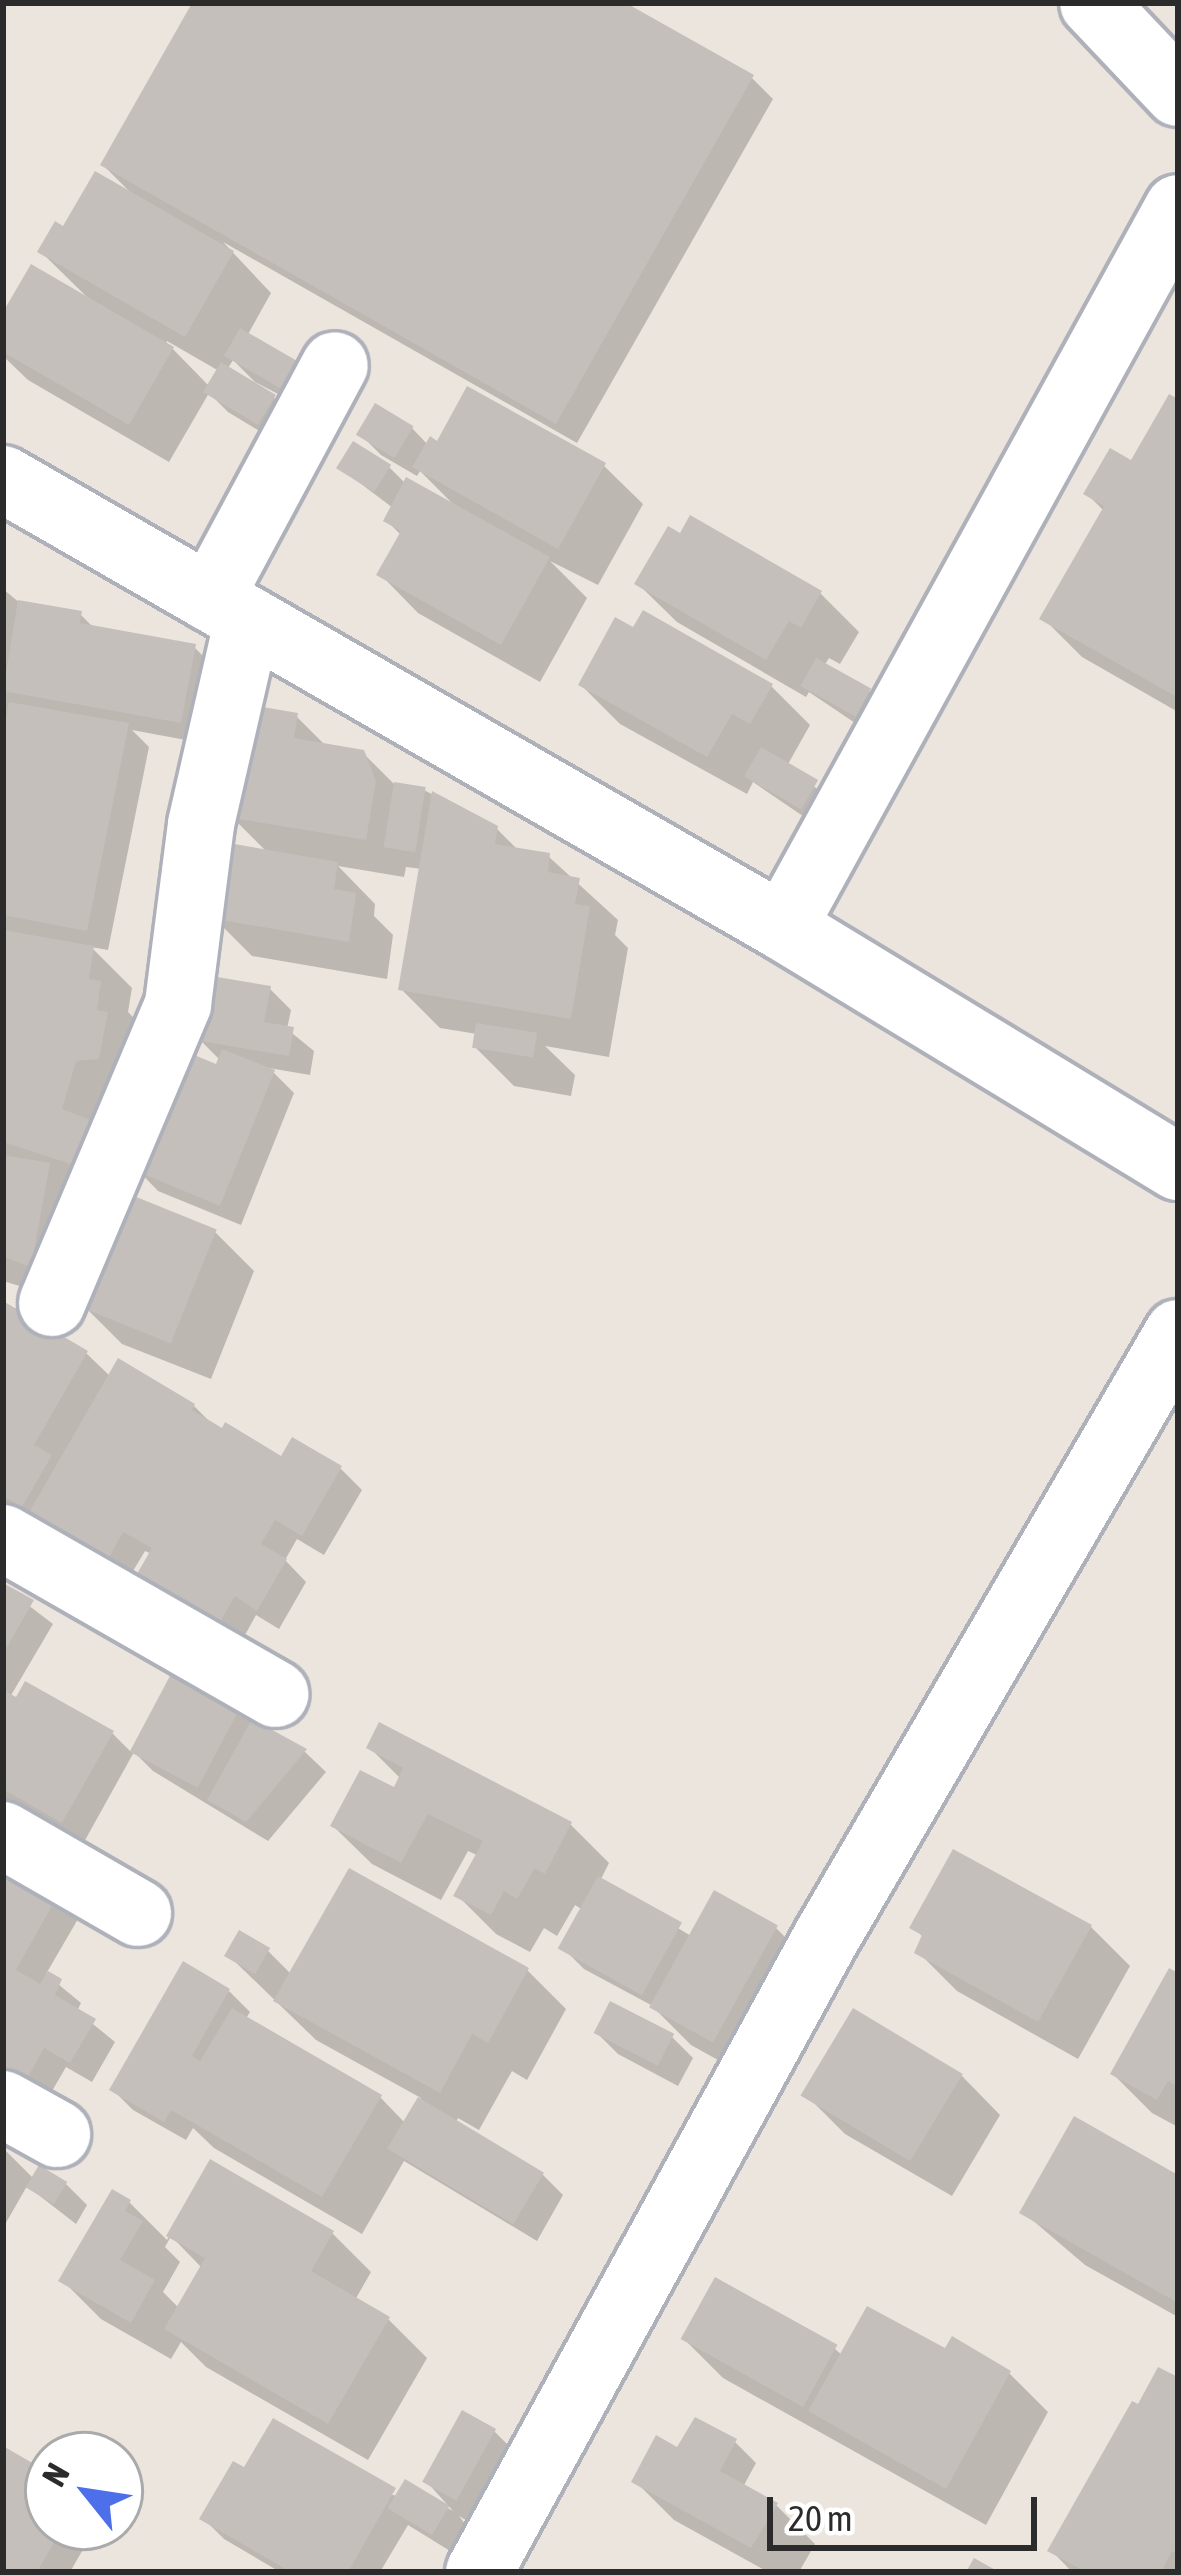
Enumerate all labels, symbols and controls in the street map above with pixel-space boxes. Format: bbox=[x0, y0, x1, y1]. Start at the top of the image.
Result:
north arrow bbox=[24, 2431, 144, 2551]
text: N bbox=[34, 2457, 77, 2492]
scale bar bbox=[773, 2473, 1043, 2547]
text: 20 m bbox=[788, 2497, 853, 2539]

